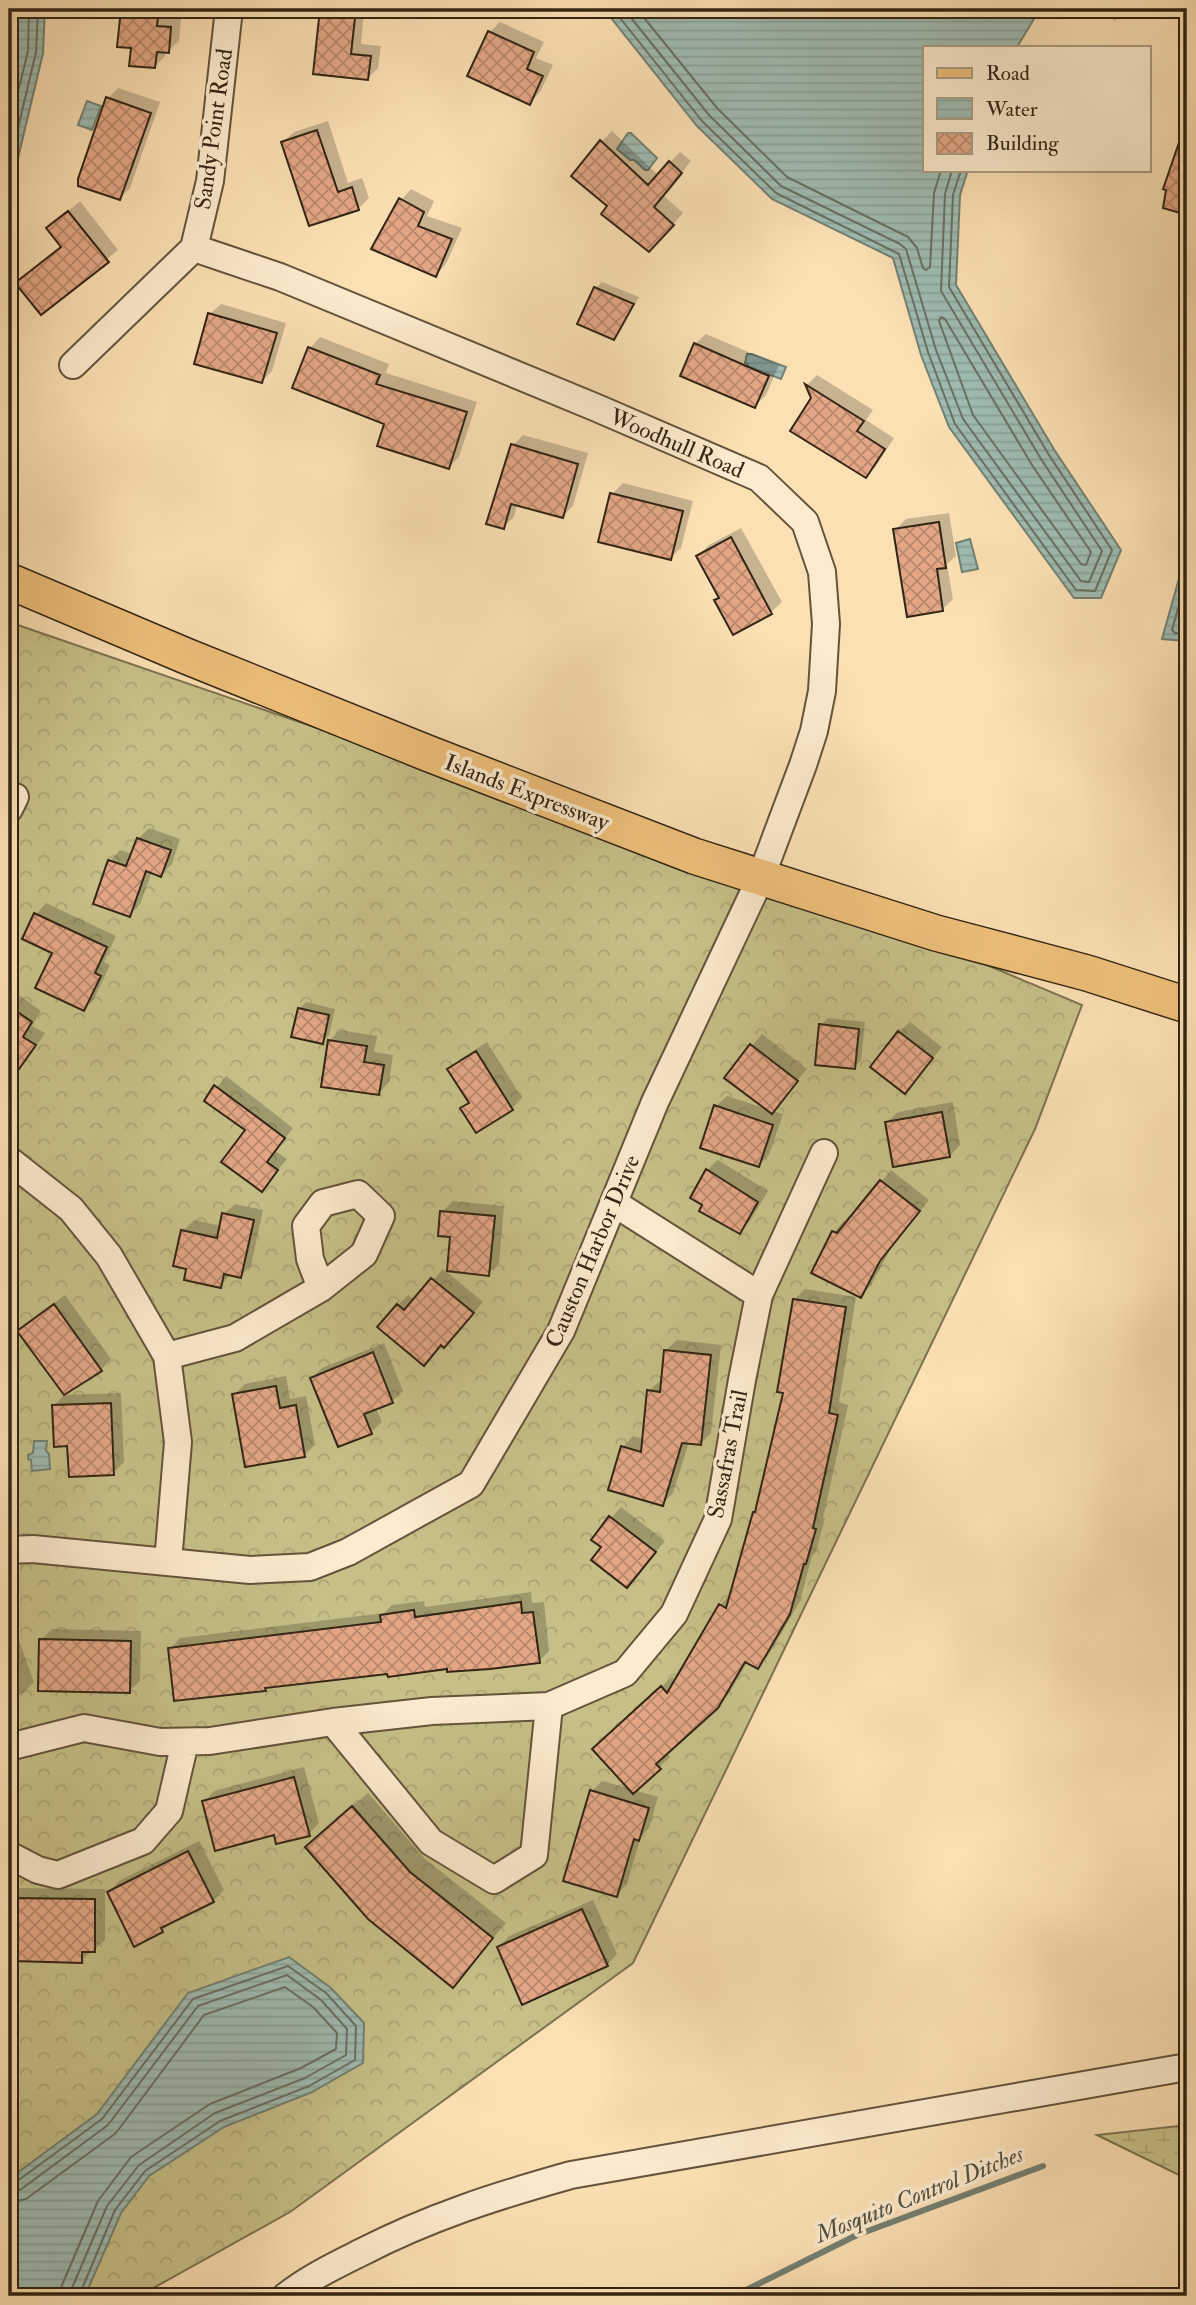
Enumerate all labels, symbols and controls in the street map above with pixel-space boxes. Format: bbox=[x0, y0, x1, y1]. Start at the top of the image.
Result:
legend bbox=[923, 46, 1150, 172]
street label: Sandy Point Road bbox=[188, 47, 239, 211]
text: Road bbox=[986, 60, 1031, 87]
text: Water bbox=[985, 96, 1038, 123]
text: Building bbox=[986, 130, 1059, 157]
street label: Woodhull Road bbox=[604, 402, 748, 485]
street label: Islands Expressway bbox=[440, 748, 614, 838]
street label: Causton Harbor Drive bbox=[539, 1150, 646, 1352]
street label: Sassafras Trail bbox=[701, 1387, 754, 1521]
water label: Mosquito Control Ditches bbox=[809, 2138, 1028, 2251]

